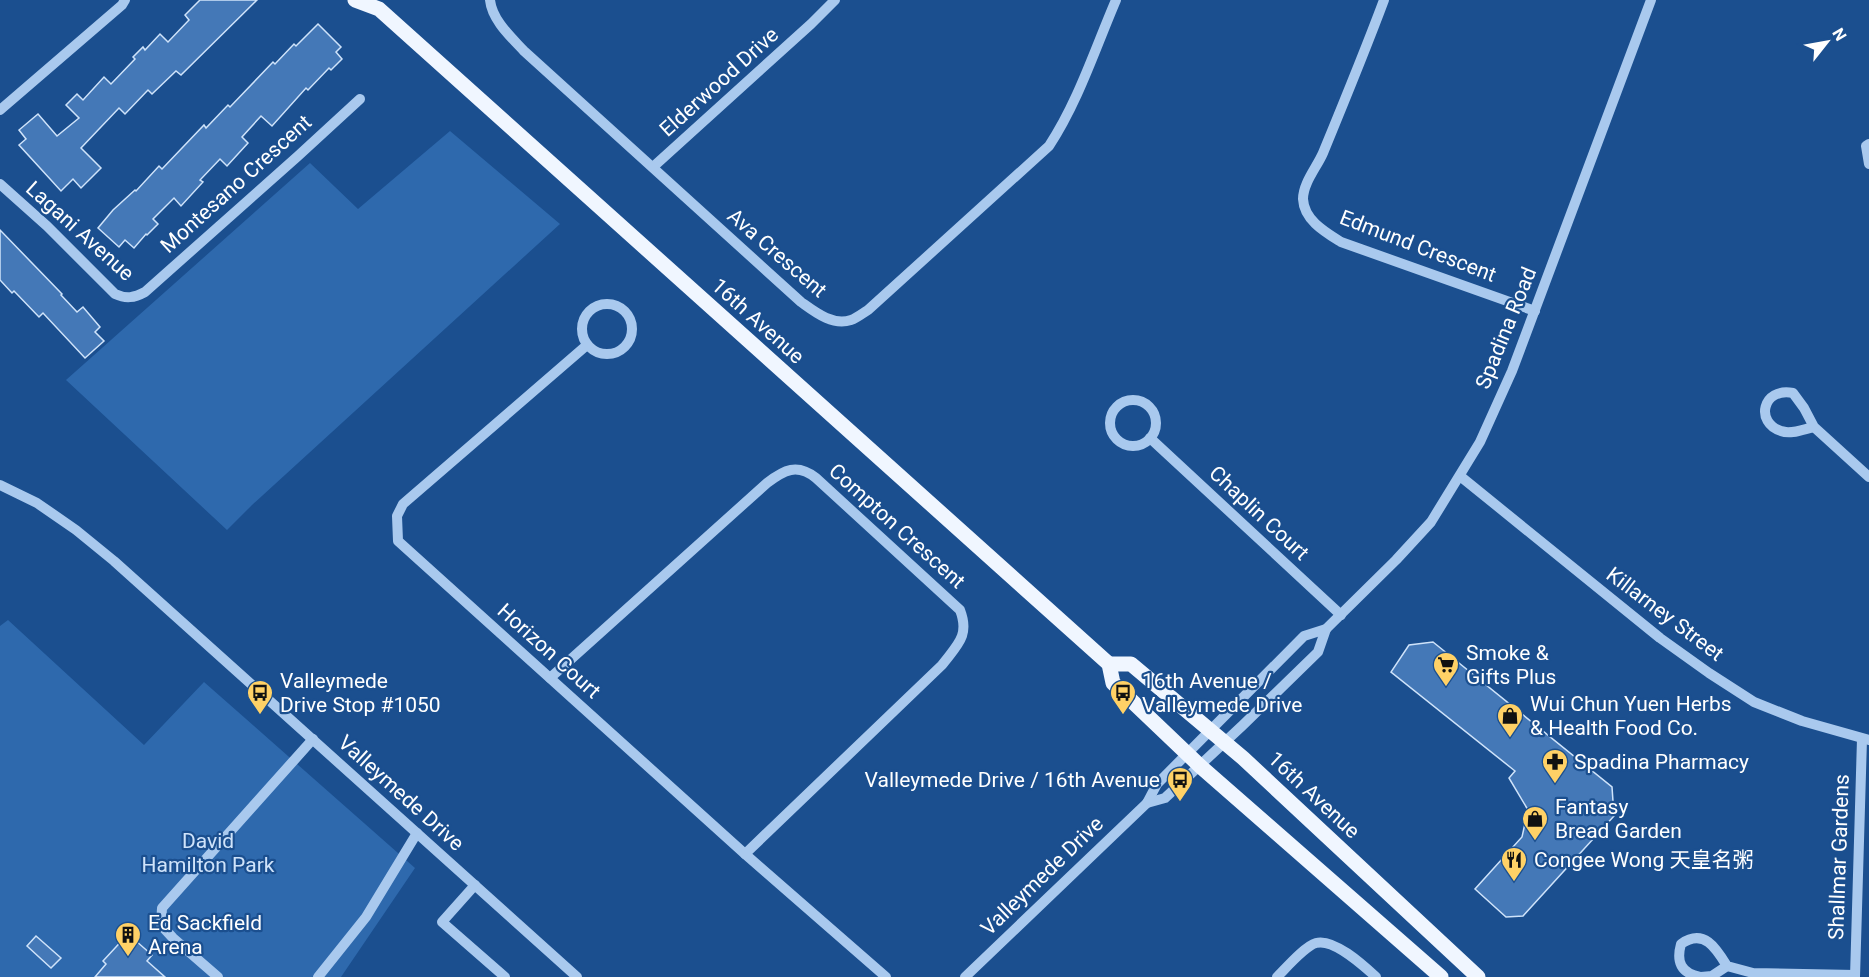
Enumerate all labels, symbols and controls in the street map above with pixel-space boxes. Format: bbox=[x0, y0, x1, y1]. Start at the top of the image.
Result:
north arrow bbox=[1797, 12, 1857, 72]
street label: Elderwood Drive bbox=[655, 22, 783, 142]
text: N bbox=[1828, 25, 1850, 44]
street label: Montesano Crescent bbox=[156, 110, 316, 258]
street label: Lagani Avenue bbox=[21, 176, 139, 286]
street label: Ava Crescent bbox=[723, 204, 831, 302]
street label: Edmund Crescent bbox=[1336, 205, 1500, 287]
street label: Spadina Road bbox=[1471, 264, 1541, 392]
street label: 16th Avenue bbox=[707, 273, 809, 369]
street label: Compton Crescent bbox=[824, 459, 970, 593]
street label: Chaplin Court bbox=[1204, 461, 1314, 565]
street label: Killarney Street bbox=[1602, 562, 1728, 666]
street label: Horizon Court bbox=[493, 599, 605, 703]
place label: Smoke & Gifts Plus bbox=[1466, 641, 1556, 689]
supermarket icon: Smoke & Gifts Plus bbox=[1431, 650, 1461, 688]
place label: Valleymede Drive Stop #1050 bbox=[280, 669, 441, 717]
place label: 16th Avenue / Valleymede Drive bbox=[1142, 669, 1302, 717]
bus stop icon: Valleymede Drive Stop #1050 bbox=[245, 678, 275, 716]
bus stop icon: 16th Avenue / Valleymede Drive bbox=[1108, 678, 1138, 716]
place label: Wui Chun Yuen Herbs & Health Food Co. bbox=[1530, 692, 1732, 740]
shop icon: Wui Chun Yuen Herbs & Health Food Co. bbox=[1495, 701, 1525, 739]
street label: Valleymede Drive bbox=[333, 730, 469, 856]
street label: 16th Avenue bbox=[1263, 747, 1365, 843]
pharmacy icon: Spadina Pharmacy bbox=[1540, 747, 1570, 785]
place label: Spadina Pharmacy bbox=[1574, 750, 1749, 774]
bus stop icon: Valleymede Drive / 16th Avenue bbox=[1165, 765, 1195, 803]
place label: Valleymede Drive / 16th Avenue bbox=[865, 768, 1160, 792]
street label: Shallmar Gardens bbox=[1824, 774, 1854, 940]
place label: Fantasy Bread Garden bbox=[1555, 795, 1682, 843]
shop icon: Fantasy Bread Garden bbox=[1520, 804, 1550, 842]
street label: Valleymede Drive bbox=[976, 812, 1108, 940]
park label: David Hamilton Park bbox=[142, 829, 275, 877]
restaurant icon: Congee Wong 天皇名粥 bbox=[1499, 845, 1529, 883]
place label: Congee Wong 天皇名粥 bbox=[1534, 848, 1753, 872]
place label: Ed Sackfield Arena bbox=[148, 911, 262, 959]
building icon: Ed Sackfield Arena bbox=[113, 920, 143, 958]

